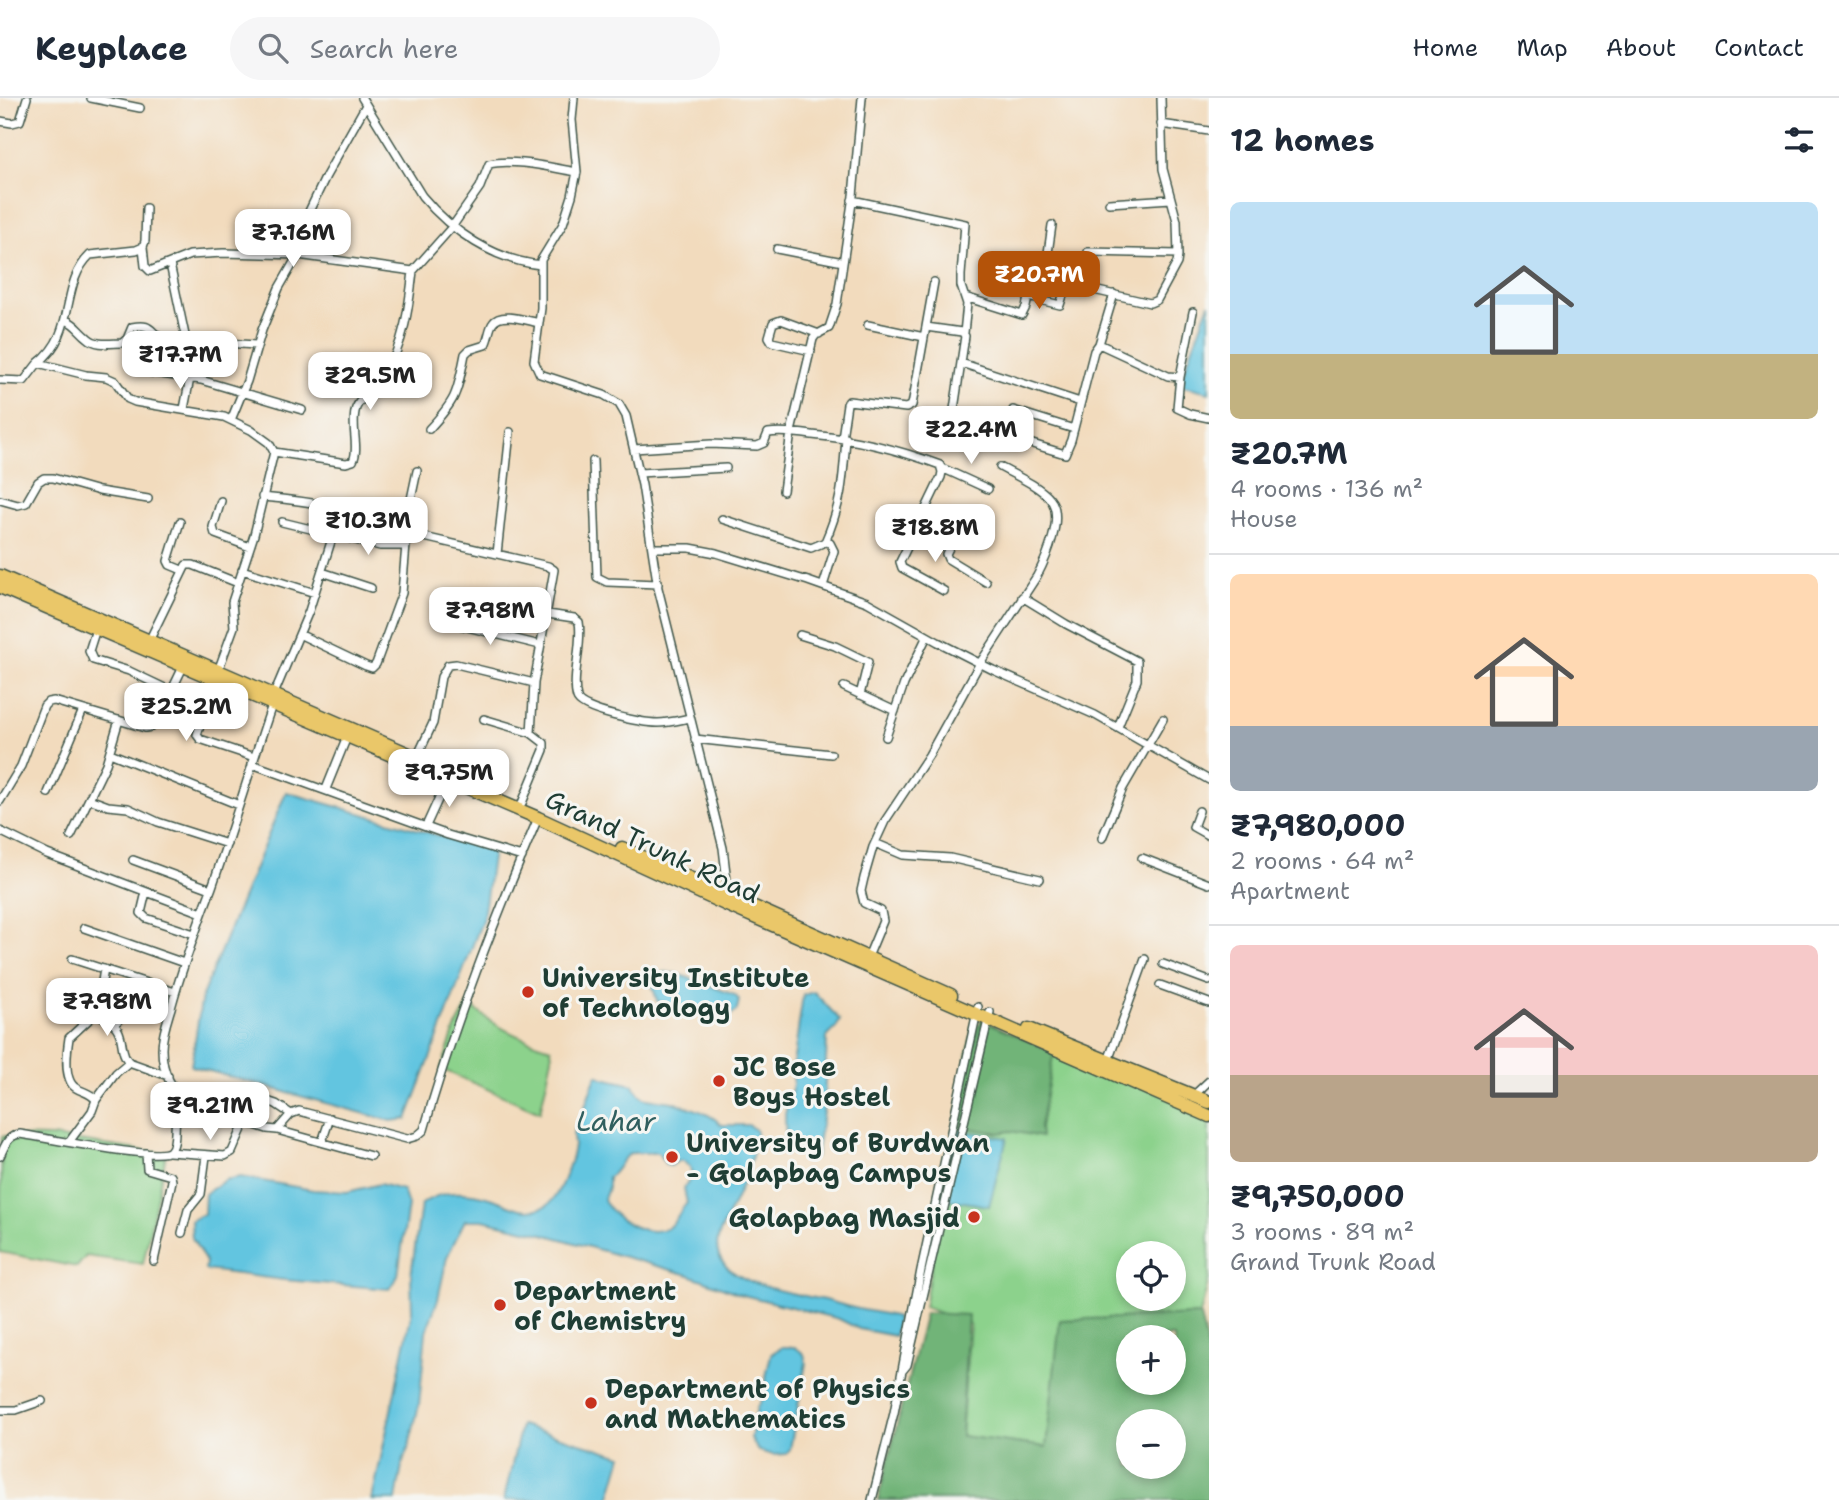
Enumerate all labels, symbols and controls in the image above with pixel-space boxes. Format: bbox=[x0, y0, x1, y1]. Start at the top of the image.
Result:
search box bbox=[230, 17, 720, 80]
text: Keyplace bbox=[35, 26, 188, 71]
icon: search bbox=[254, 29, 292, 67]
text: Search here bbox=[310, 31, 458, 66]
text: Home bbox=[1412, 32, 1478, 64]
text: Map bbox=[1516, 32, 1568, 64]
text: About bbox=[1606, 32, 1676, 64]
text: Contact bbox=[1714, 32, 1804, 64]
text: 12 homes bbox=[1230, 120, 1374, 161]
icon: filters bbox=[1780, 121, 1818, 159]
pin: ₹7.16M bbox=[236, 209, 350, 269]
text: ₹7.16M bbox=[251, 217, 335, 247]
icon: home bbox=[1461, 247, 1587, 373]
pin: ₹20.7M bbox=[982, 252, 1096, 311]
text: ₹20.7M bbox=[994, 259, 1084, 289]
pin: ₹17.7M bbox=[123, 331, 237, 391]
text: ₹17.7M bbox=[138, 339, 222, 369]
pin: ₹29.5M bbox=[313, 352, 427, 412]
text: ₹29.5M bbox=[324, 360, 416, 390]
pin: ₹22.4M bbox=[914, 406, 1028, 466]
text: ₹22.4M bbox=[925, 414, 1017, 444]
text: ₹20.7M bbox=[1230, 433, 1348, 474]
text: 4 rooms · 136 m² bbox=[1230, 474, 1423, 504]
pin: ₹10.3M bbox=[311, 498, 425, 557]
pin: ₹18.8M bbox=[878, 504, 992, 564]
text: House bbox=[1230, 504, 1298, 534]
text: ₹10.3M bbox=[325, 505, 411, 535]
text: ₹18.8M bbox=[891, 512, 979, 542]
pin: ₹7.98M bbox=[433, 588, 547, 647]
text: ₹7.98M bbox=[445, 595, 535, 625]
icon: home bbox=[1461, 619, 1587, 745]
pin: ₹25.2M bbox=[129, 684, 243, 743]
text: ₹25.2M bbox=[140, 691, 232, 721]
pin: ₹9.75M bbox=[392, 750, 506, 809]
text: ₹9.75M bbox=[404, 757, 494, 787]
street label: Grand Trunk Road bbox=[540, 781, 766, 911]
text: ₹7,980,000 bbox=[1230, 805, 1405, 846]
text: 2 rooms · 64 m² bbox=[1230, 846, 1414, 876]
text: Apartment bbox=[1230, 876, 1350, 906]
place label: University Institute of Technology bbox=[542, 960, 810, 1025]
pin: ₹7.98M bbox=[50, 978, 164, 1038]
marker: University Institute of Technology bbox=[520, 984, 536, 1000]
text: ₹7.98M bbox=[62, 986, 152, 1016]
icon: home bbox=[1461, 990, 1587, 1116]
place label: JC Bose Boys Hostel bbox=[733, 1049, 890, 1114]
marker: JC Bose Boys Hostel bbox=[711, 1073, 727, 1089]
pin: ₹9.21M bbox=[153, 1082, 267, 1142]
text: ₹9.21M bbox=[166, 1090, 254, 1120]
water label: Lahar bbox=[576, 1102, 657, 1140]
place label: University of Burdwan - Golapbag Campus bbox=[686, 1125, 989, 1190]
marker: University of Burdwan - Golapbag Campus bbox=[664, 1149, 680, 1165]
text: ₹9,750,000 bbox=[1230, 1176, 1405, 1217]
place label: Golapbag Masjid bbox=[728, 1200, 960, 1235]
marker: Golapbag Masjid bbox=[966, 1209, 982, 1225]
text: 3 rooms · 89 m² bbox=[1230, 1217, 1414, 1247]
map controls bbox=[1116, 1241, 1186, 1479]
button: locate bbox=[1116, 1241, 1186, 1311]
text: Grand Trunk Road bbox=[1230, 1247, 1436, 1277]
place label: Department of Chemistry bbox=[514, 1273, 686, 1338]
marker: Department of Chemistry bbox=[492, 1297, 508, 1313]
button: + bbox=[1116, 1325, 1186, 1395]
place label: Department of Physics and Mathematics bbox=[605, 1371, 910, 1436]
marker: Department of Physics and Mathematics bbox=[583, 1395, 599, 1411]
button: − bbox=[1116, 1409, 1186, 1479]

